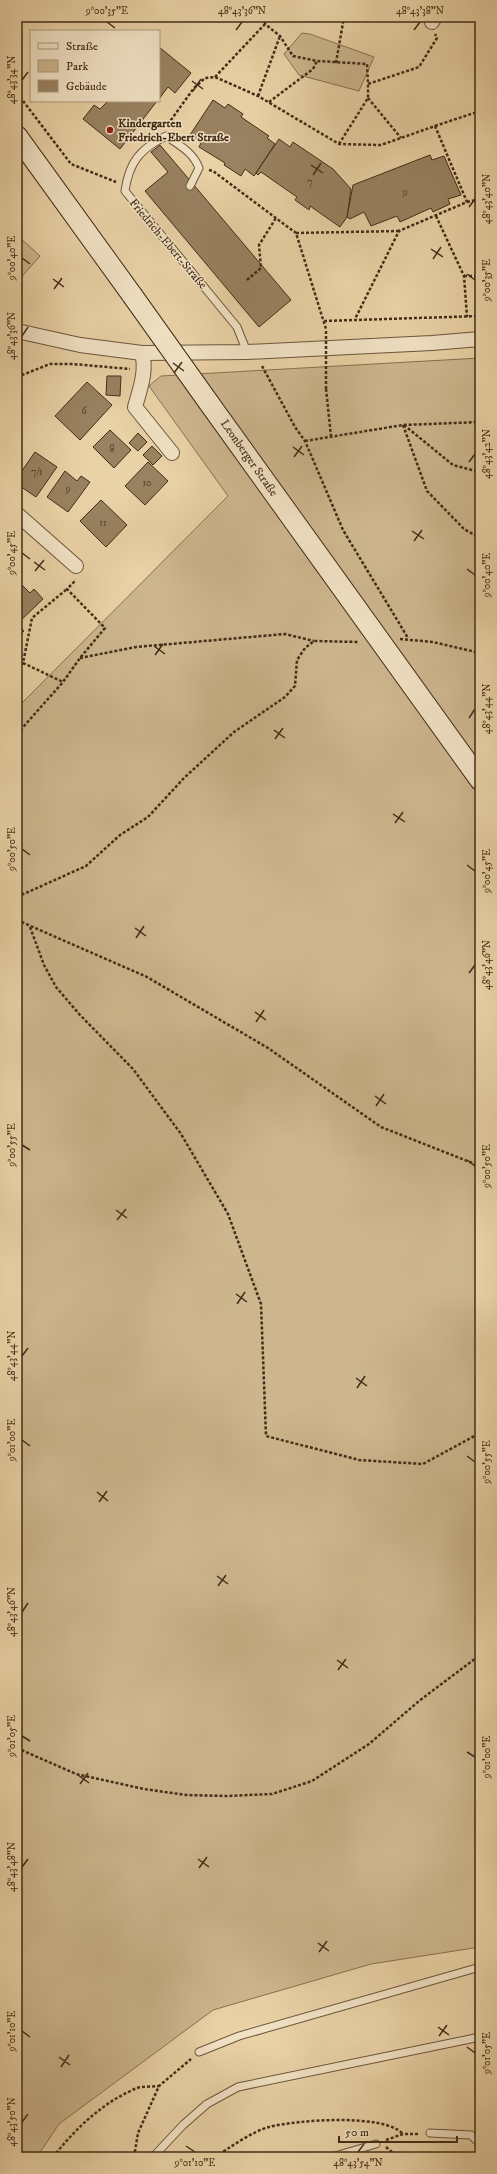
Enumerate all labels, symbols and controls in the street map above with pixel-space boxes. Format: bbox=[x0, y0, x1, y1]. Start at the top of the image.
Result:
text: 9°00'35"E bbox=[85, 5, 128, 17]
text: 48°43'36"N bbox=[218, 5, 266, 17]
text: 48°43'38"N bbox=[396, 5, 444, 17]
legend bbox=[30, 30, 160, 102]
text: Straße bbox=[66, 39, 98, 54]
text: 48°43'34"N bbox=[6, 56, 18, 104]
text: Park bbox=[66, 59, 88, 74]
text: Gebäude bbox=[66, 79, 107, 94]
place label: Kindergarten Friedrich-Ebert Straße bbox=[118, 116, 229, 145]
marker: Kindergarten Friedrich-Ebert Straße bbox=[105, 125, 115, 135]
text: 48°43'40"N bbox=[481, 174, 493, 224]
house number: 7 bbox=[307, 176, 313, 188]
house number: 9 bbox=[402, 186, 408, 198]
street label: Friedrich-Ebert-Straße bbox=[126, 196, 210, 292]
text: 9°00'40"E bbox=[6, 236, 18, 281]
text: 9°00'35"E bbox=[481, 259, 493, 302]
text: 48°43'36"N bbox=[6, 312, 18, 360]
house number: 6 bbox=[81, 405, 87, 417]
street label: Leonberger Straße bbox=[217, 417, 281, 499]
text: 48°43'42"N bbox=[481, 429, 493, 479]
house number: 8 bbox=[109, 443, 115, 455]
house number: 7/1 bbox=[31, 466, 43, 478]
house number: 10 bbox=[142, 477, 152, 489]
house number: 9 bbox=[65, 483, 71, 495]
house number: 11 bbox=[99, 517, 107, 529]
text: 9°00'45"E bbox=[6, 531, 18, 576]
text: 9°00'40"E bbox=[481, 553, 493, 598]
text: 48°43'44"N bbox=[481, 684, 493, 734]
text: 9°00'50"E bbox=[6, 827, 18, 872]
text: 9°00'45"E bbox=[481, 849, 493, 894]
text: 48°43'46"N bbox=[481, 940, 493, 990]
text: 9°00'55"E bbox=[6, 1123, 18, 1168]
text: 9°00'50"E bbox=[481, 1144, 493, 1189]
text: 48°43'44"N bbox=[6, 1331, 18, 1381]
text: 9°01'00"E bbox=[6, 1419, 18, 1462]
text: 9°00'55"E bbox=[481, 1440, 493, 1485]
text: 48°43'46"N bbox=[6, 1587, 18, 1637]
text: 9°01'05"E bbox=[6, 1715, 18, 1758]
text: 9°01'00"E bbox=[481, 1736, 493, 1779]
text: 48°43'48"N bbox=[6, 1842, 18, 1892]
text: 9°01'10"E bbox=[6, 2011, 18, 2052]
text: 9°01'05"E bbox=[481, 2032, 493, 2075]
text: 48°43'50"N bbox=[6, 2097, 18, 2147]
scale bar bbox=[339, 2118, 457, 2144]
text: 50 m bbox=[345, 2125, 369, 2140]
text: 9°01'10"E bbox=[174, 2157, 215, 2169]
text: 48°43'54"N bbox=[333, 2157, 383, 2169]

